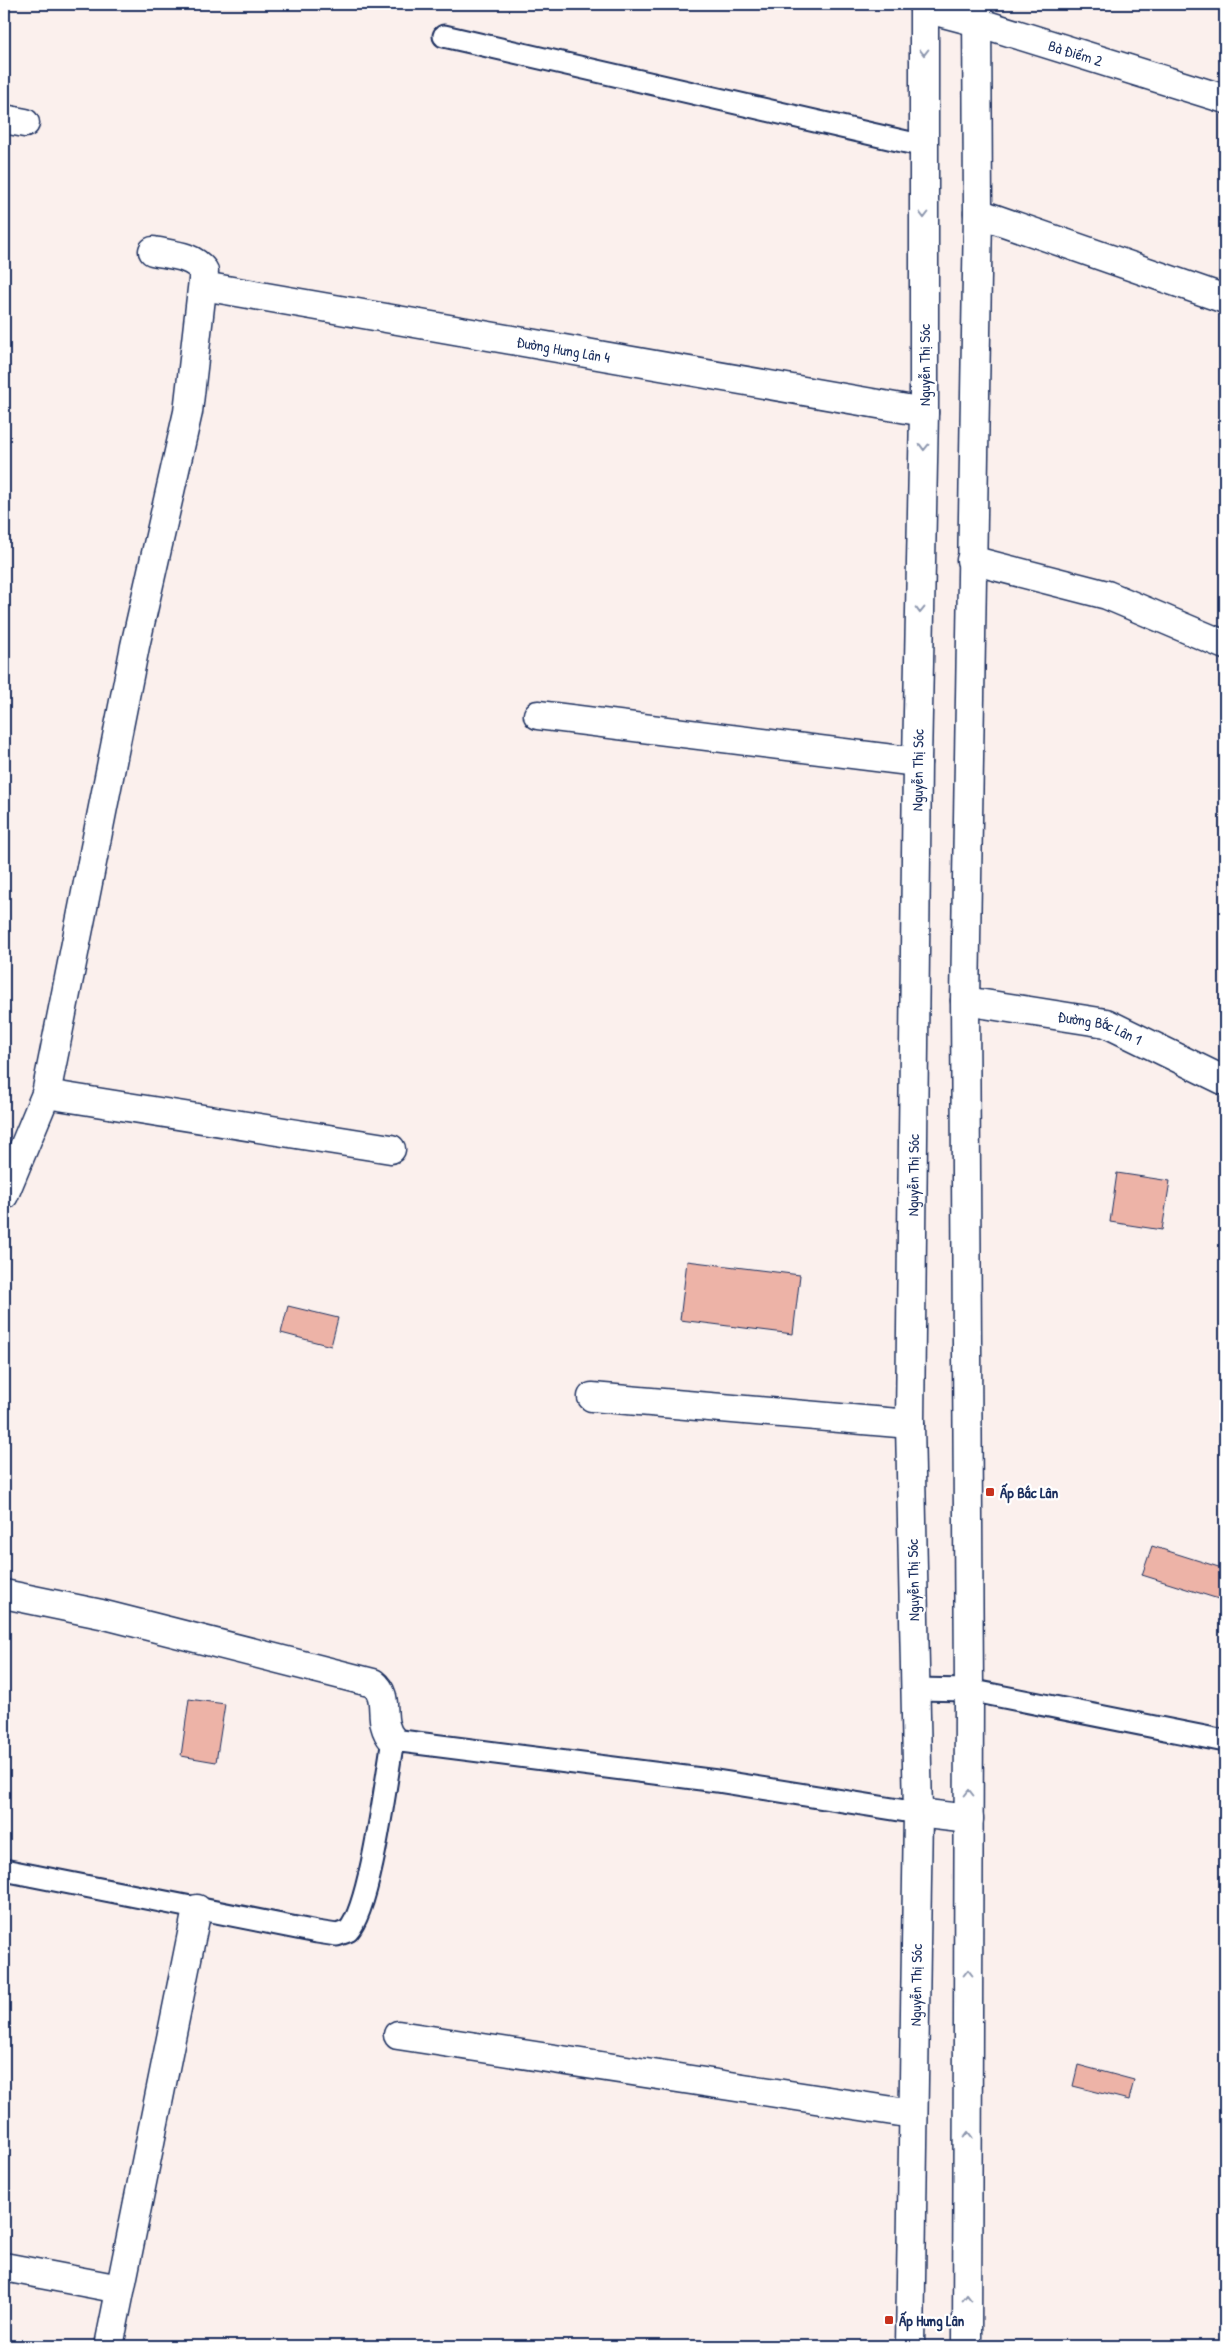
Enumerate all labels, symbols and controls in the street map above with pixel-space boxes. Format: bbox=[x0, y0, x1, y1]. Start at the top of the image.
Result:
street label: Bà Điểm 2 bbox=[1046, 34, 1105, 71]
one-way arrow bbox=[919, 49, 929, 57]
one-way arrow bbox=[919, 212, 929, 219]
street label: Nguyễn Thị Sóc bbox=[914, 324, 935, 406]
street label: Đường Hưng Lân 4 bbox=[515, 331, 612, 368]
one-way arrow bbox=[918, 444, 929, 452]
one-way arrow bbox=[915, 606, 926, 614]
street label: Nguyễn Thị Sóc bbox=[906, 729, 928, 811]
street label: Đường Bắc Lân 1 bbox=[1057, 1005, 1146, 1049]
street label: Nguyễn Thị Sóc bbox=[902, 1134, 924, 1216]
place label: Ấp Bắc Lân bbox=[1000, 1482, 1058, 1504]
marker: Ấp Bắc Lân bbox=[984, 1486, 996, 1498]
street label: Nguyễn Thị Sóc bbox=[902, 1539, 924, 1621]
one-way arrow bbox=[964, 1788, 974, 1796]
street label: Nguyễn Thị Sóc bbox=[904, 1944, 927, 2026]
one-way arrow bbox=[963, 1968, 973, 1976]
one-way arrow bbox=[963, 2131, 973, 2138]
one-way arrow bbox=[962, 2293, 972, 2301]
place label: Ấp Hưng Lân bbox=[899, 2310, 965, 2332]
marker: Ấp Hưng Lân bbox=[883, 2314, 895, 2326]

